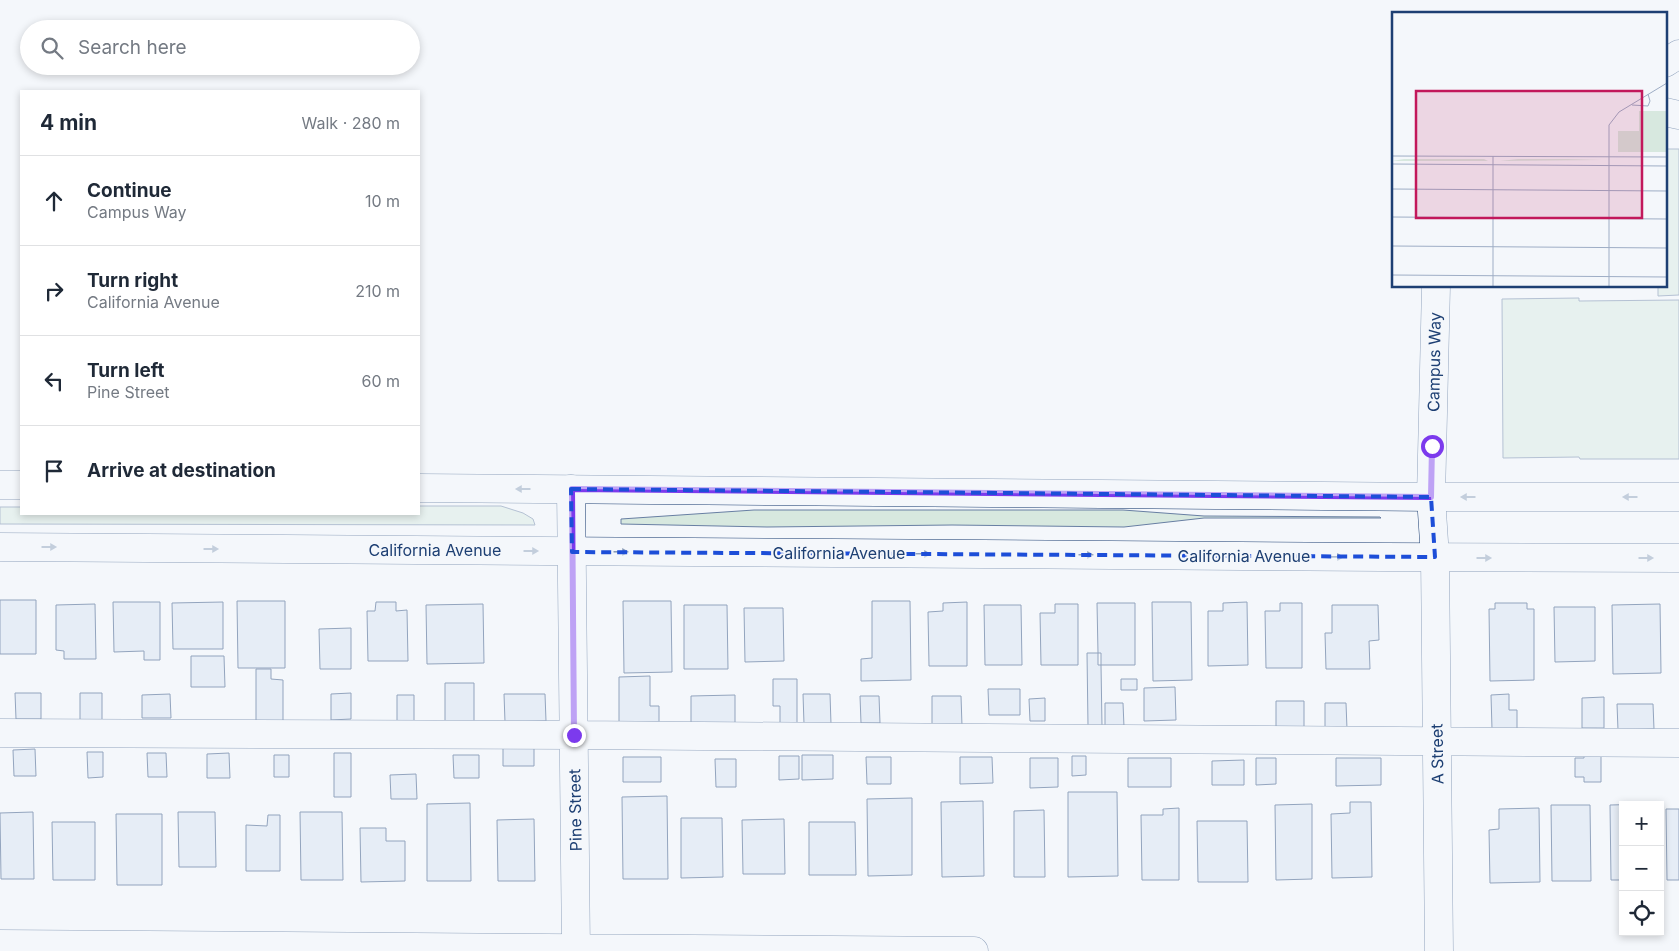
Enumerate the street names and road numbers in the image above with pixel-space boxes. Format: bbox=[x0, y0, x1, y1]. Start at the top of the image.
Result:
street label: Campus Way bbox=[1423, 312, 1445, 412]
street label: California Avenue bbox=[369, 540, 501, 560]
street label: California Avenue bbox=[773, 543, 905, 563]
street label: California Avenue bbox=[1178, 546, 1310, 566]
street label: A Street bbox=[1426, 723, 1448, 785]
street label: Pine Street bbox=[564, 769, 586, 851]

